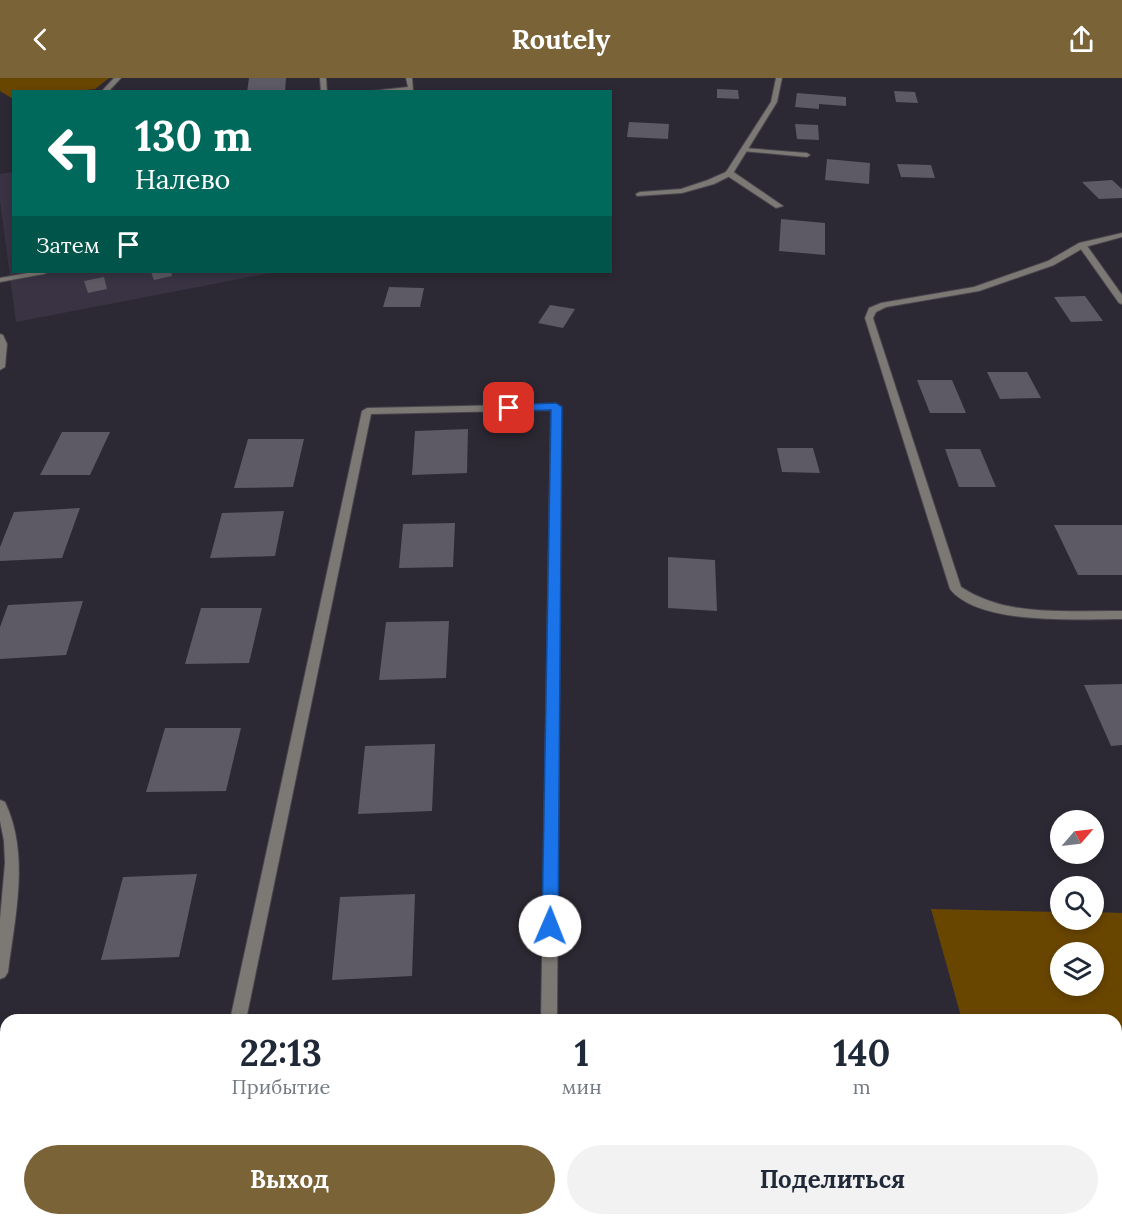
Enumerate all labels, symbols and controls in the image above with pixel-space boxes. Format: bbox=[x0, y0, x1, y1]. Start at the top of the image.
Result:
text: Routely bbox=[512, 22, 610, 56]
icon: back bbox=[24, 23, 57, 56]
icon: share bbox=[1065, 23, 1098, 56]
text: 130 m bbox=[135, 109, 252, 163]
icon: left bbox=[36, 114, 114, 192]
text: Налево bbox=[135, 162, 230, 196]
icon: arrive bbox=[112, 228, 145, 261]
text: Затем bbox=[36, 231, 100, 259]
pin bbox=[483, 382, 534, 433]
icon: arrive bbox=[492, 391, 525, 424]
north arrow bbox=[1050, 810, 1104, 864]
map controls bbox=[1050, 810, 1104, 996]
button: search bbox=[1050, 876, 1104, 930]
position arrow bbox=[518, 894, 582, 958]
button: layers bbox=[1050, 942, 1104, 996]
text: 22:13 bbox=[240, 1030, 322, 1076]
text: 1 bbox=[574, 1030, 589, 1076]
text: 140 bbox=[833, 1030, 890, 1076]
text: Прибытие bbox=[232, 1074, 330, 1099]
text: мин bbox=[562, 1074, 602, 1099]
text: m bbox=[853, 1074, 871, 1099]
button: Выход bbox=[24, 1145, 555, 1214]
button: Поделиться bbox=[567, 1145, 1098, 1214]

